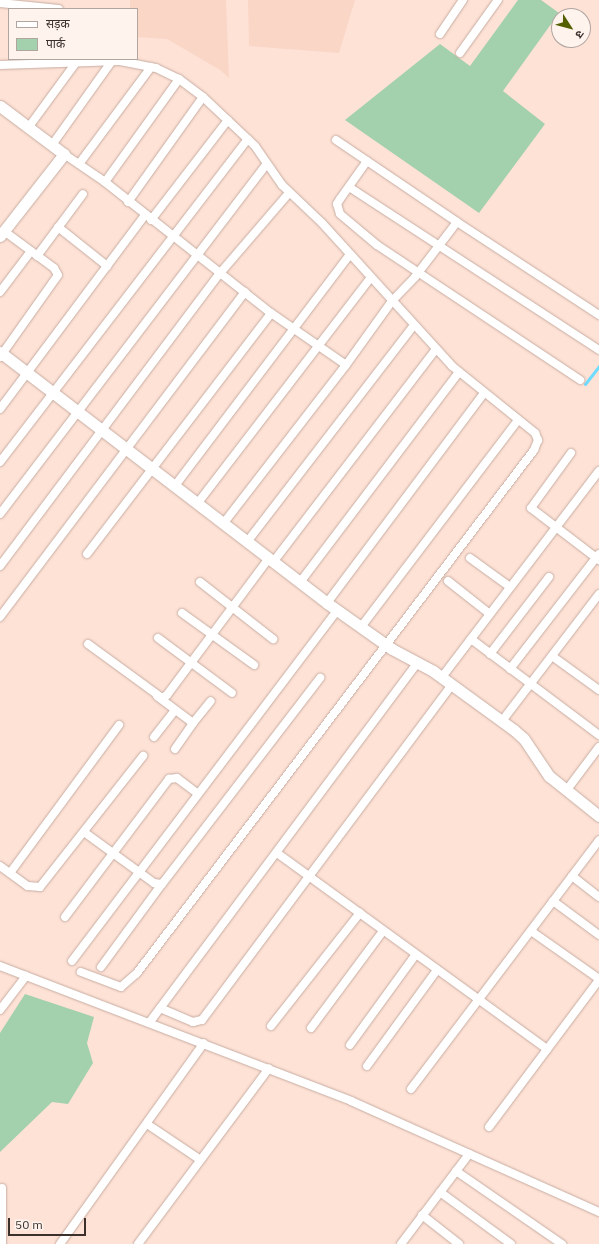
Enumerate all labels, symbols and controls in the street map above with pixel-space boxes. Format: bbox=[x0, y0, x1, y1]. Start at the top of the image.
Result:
legend bbox=[8, 8, 138, 60]
north arrow bbox=[551, 8, 591, 48]
text: सड़क bbox=[46, 16, 70, 31]
text: उ bbox=[572, 28, 587, 41]
text: पार्क bbox=[46, 36, 65, 51]
scale bar bbox=[10, 1210, 88, 1236]
text: 50 m bbox=[15, 1217, 43, 1232]

